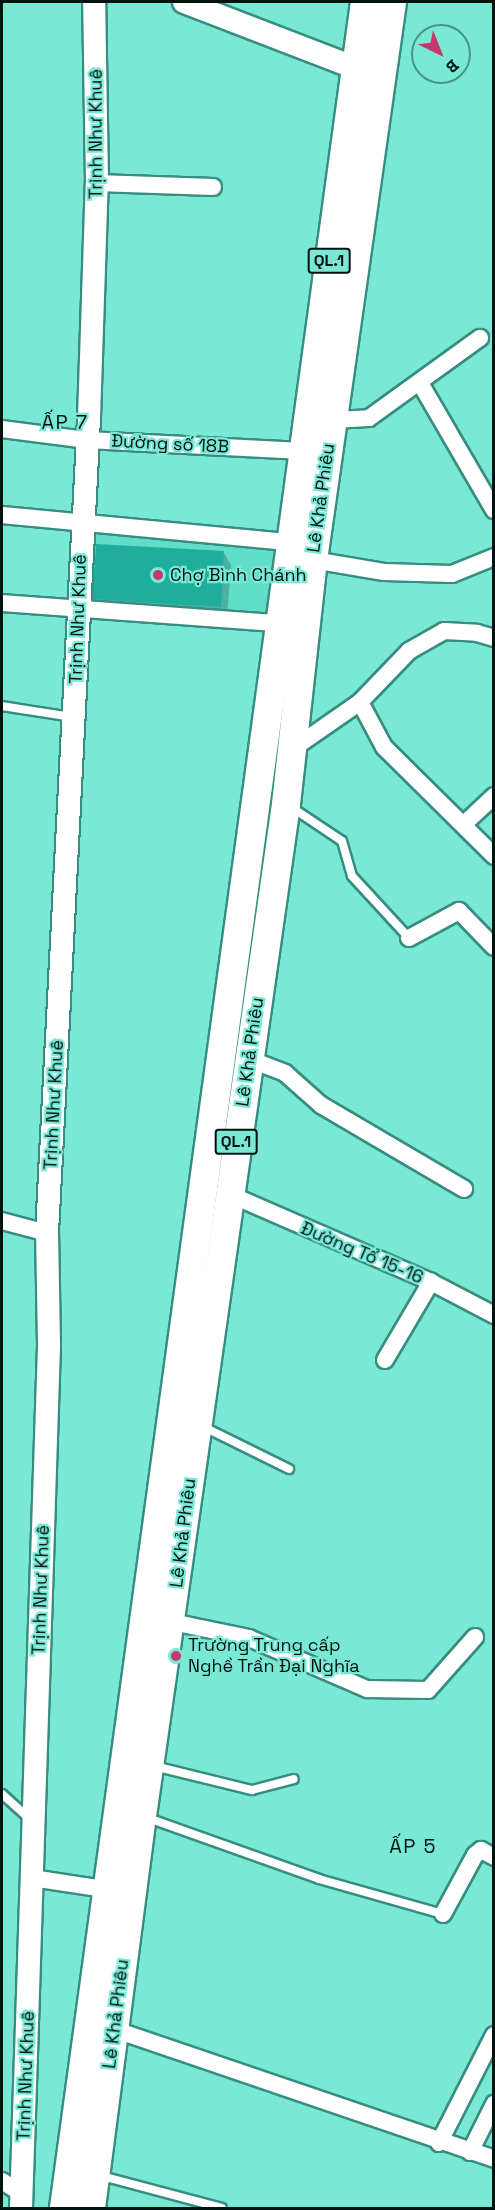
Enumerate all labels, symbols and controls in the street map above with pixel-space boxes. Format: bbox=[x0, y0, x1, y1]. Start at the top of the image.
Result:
north arrow bbox=[411, 24, 471, 84]
text: B bbox=[441, 55, 463, 77]
street label: Trịnh Như Khuê bbox=[85, 69, 107, 199]
road number: QL.1 bbox=[306, 248, 352, 274]
district label: ẤP 7 bbox=[41, 410, 89, 434]
street label: Đường số 18B bbox=[111, 430, 229, 458]
street label: Lê Khả Phiêu bbox=[303, 442, 339, 554]
street label: Trịnh Như Khuê bbox=[65, 554, 91, 684]
place label: Chợ Bình Chánh bbox=[170, 564, 307, 586]
marker: Chợ Bình Chánh bbox=[151, 568, 165, 582]
street label: Lê Khả Phiêu bbox=[232, 996, 268, 1108]
street label: Trịnh Như Khuê bbox=[40, 1040, 68, 1170]
road number: QL.1 bbox=[214, 1129, 258, 1155]
street label: Đường Tổ 15-16 bbox=[297, 1217, 427, 1289]
street label: Lê Khả Phiêu bbox=[166, 1477, 200, 1589]
street label: Trịnh Như Khuê bbox=[28, 1525, 54, 1655]
place label: Trường Trung cấp Nghề Trần Đại Nghĩa bbox=[188, 1635, 360, 1678]
marker: Trường Trung cấp Nghề Trần Đại Nghĩa bbox=[169, 1649, 183, 1663]
district label: ẤP 5 bbox=[389, 1834, 437, 1858]
street label: Lê Khả Phiêu bbox=[99, 1958, 133, 2070]
street label: Trịnh Như Khuê bbox=[13, 2011, 39, 2141]

